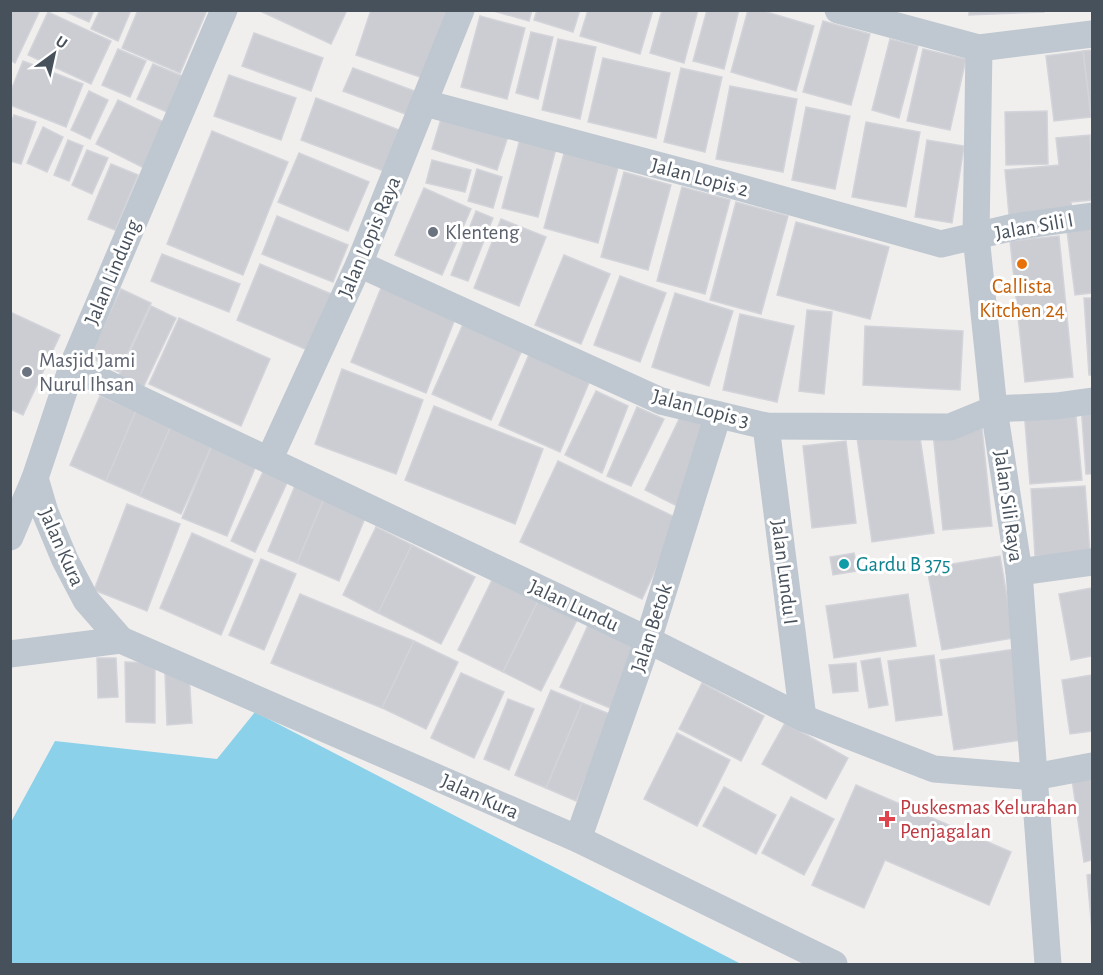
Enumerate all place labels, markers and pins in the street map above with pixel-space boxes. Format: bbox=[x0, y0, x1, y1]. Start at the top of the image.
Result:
place label: Klenteng bbox=[445, 222, 520, 243]
marker: Klenteng bbox=[426, 225, 440, 239]
marker: Callista Kitchen 24 bbox=[1015, 257, 1029, 271]
place label: Callista Kitchen 24 bbox=[979, 276, 1065, 321]
place label: Masjid Jami Nurul Ihsan bbox=[39, 350, 135, 395]
marker: Masjid Jami Nurul Ihsan bbox=[20, 365, 34, 379]
place label: Gardu B 375 bbox=[856, 554, 951, 575]
marker: Gardu B 375 bbox=[837, 557, 851, 571]
place label: Puskesmas Kelurahan Penjagalan bbox=[900, 797, 1077, 842]
marker: Puskesmas Kelurahan Penjagalan bbox=[878, 810, 896, 828]

